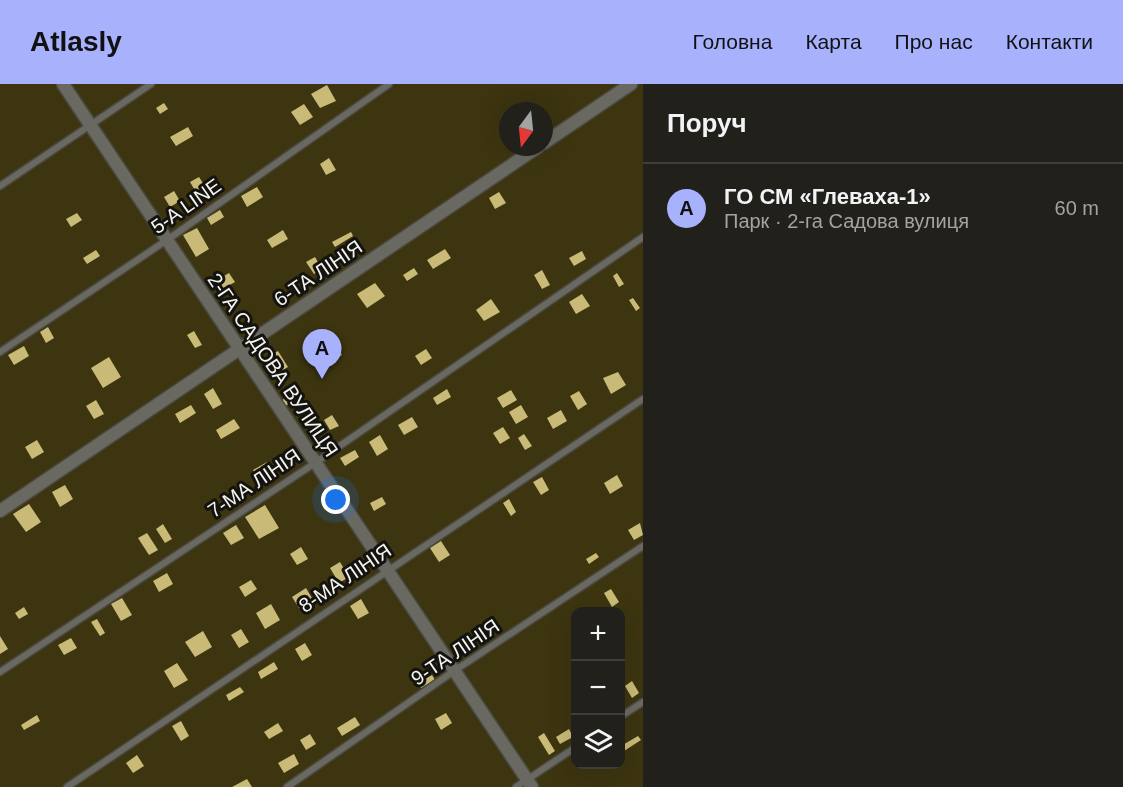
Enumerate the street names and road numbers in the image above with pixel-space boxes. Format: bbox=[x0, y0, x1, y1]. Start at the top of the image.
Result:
street label: 5-A LINE bbox=[147, 174, 225, 238]
street label: 6-ТА ЛІНІЯ bbox=[270, 236, 366, 310]
street label: 2-ГА САДОВА ВУЛИЦЯ bbox=[203, 269, 343, 461]
street label: 7-МА ЛІНІЯ bbox=[204, 444, 304, 522]
street label: 8-МА ЛІНІЯ bbox=[295, 539, 395, 617]
street label: 9-ТА ЛІНІЯ bbox=[407, 615, 503, 689]

